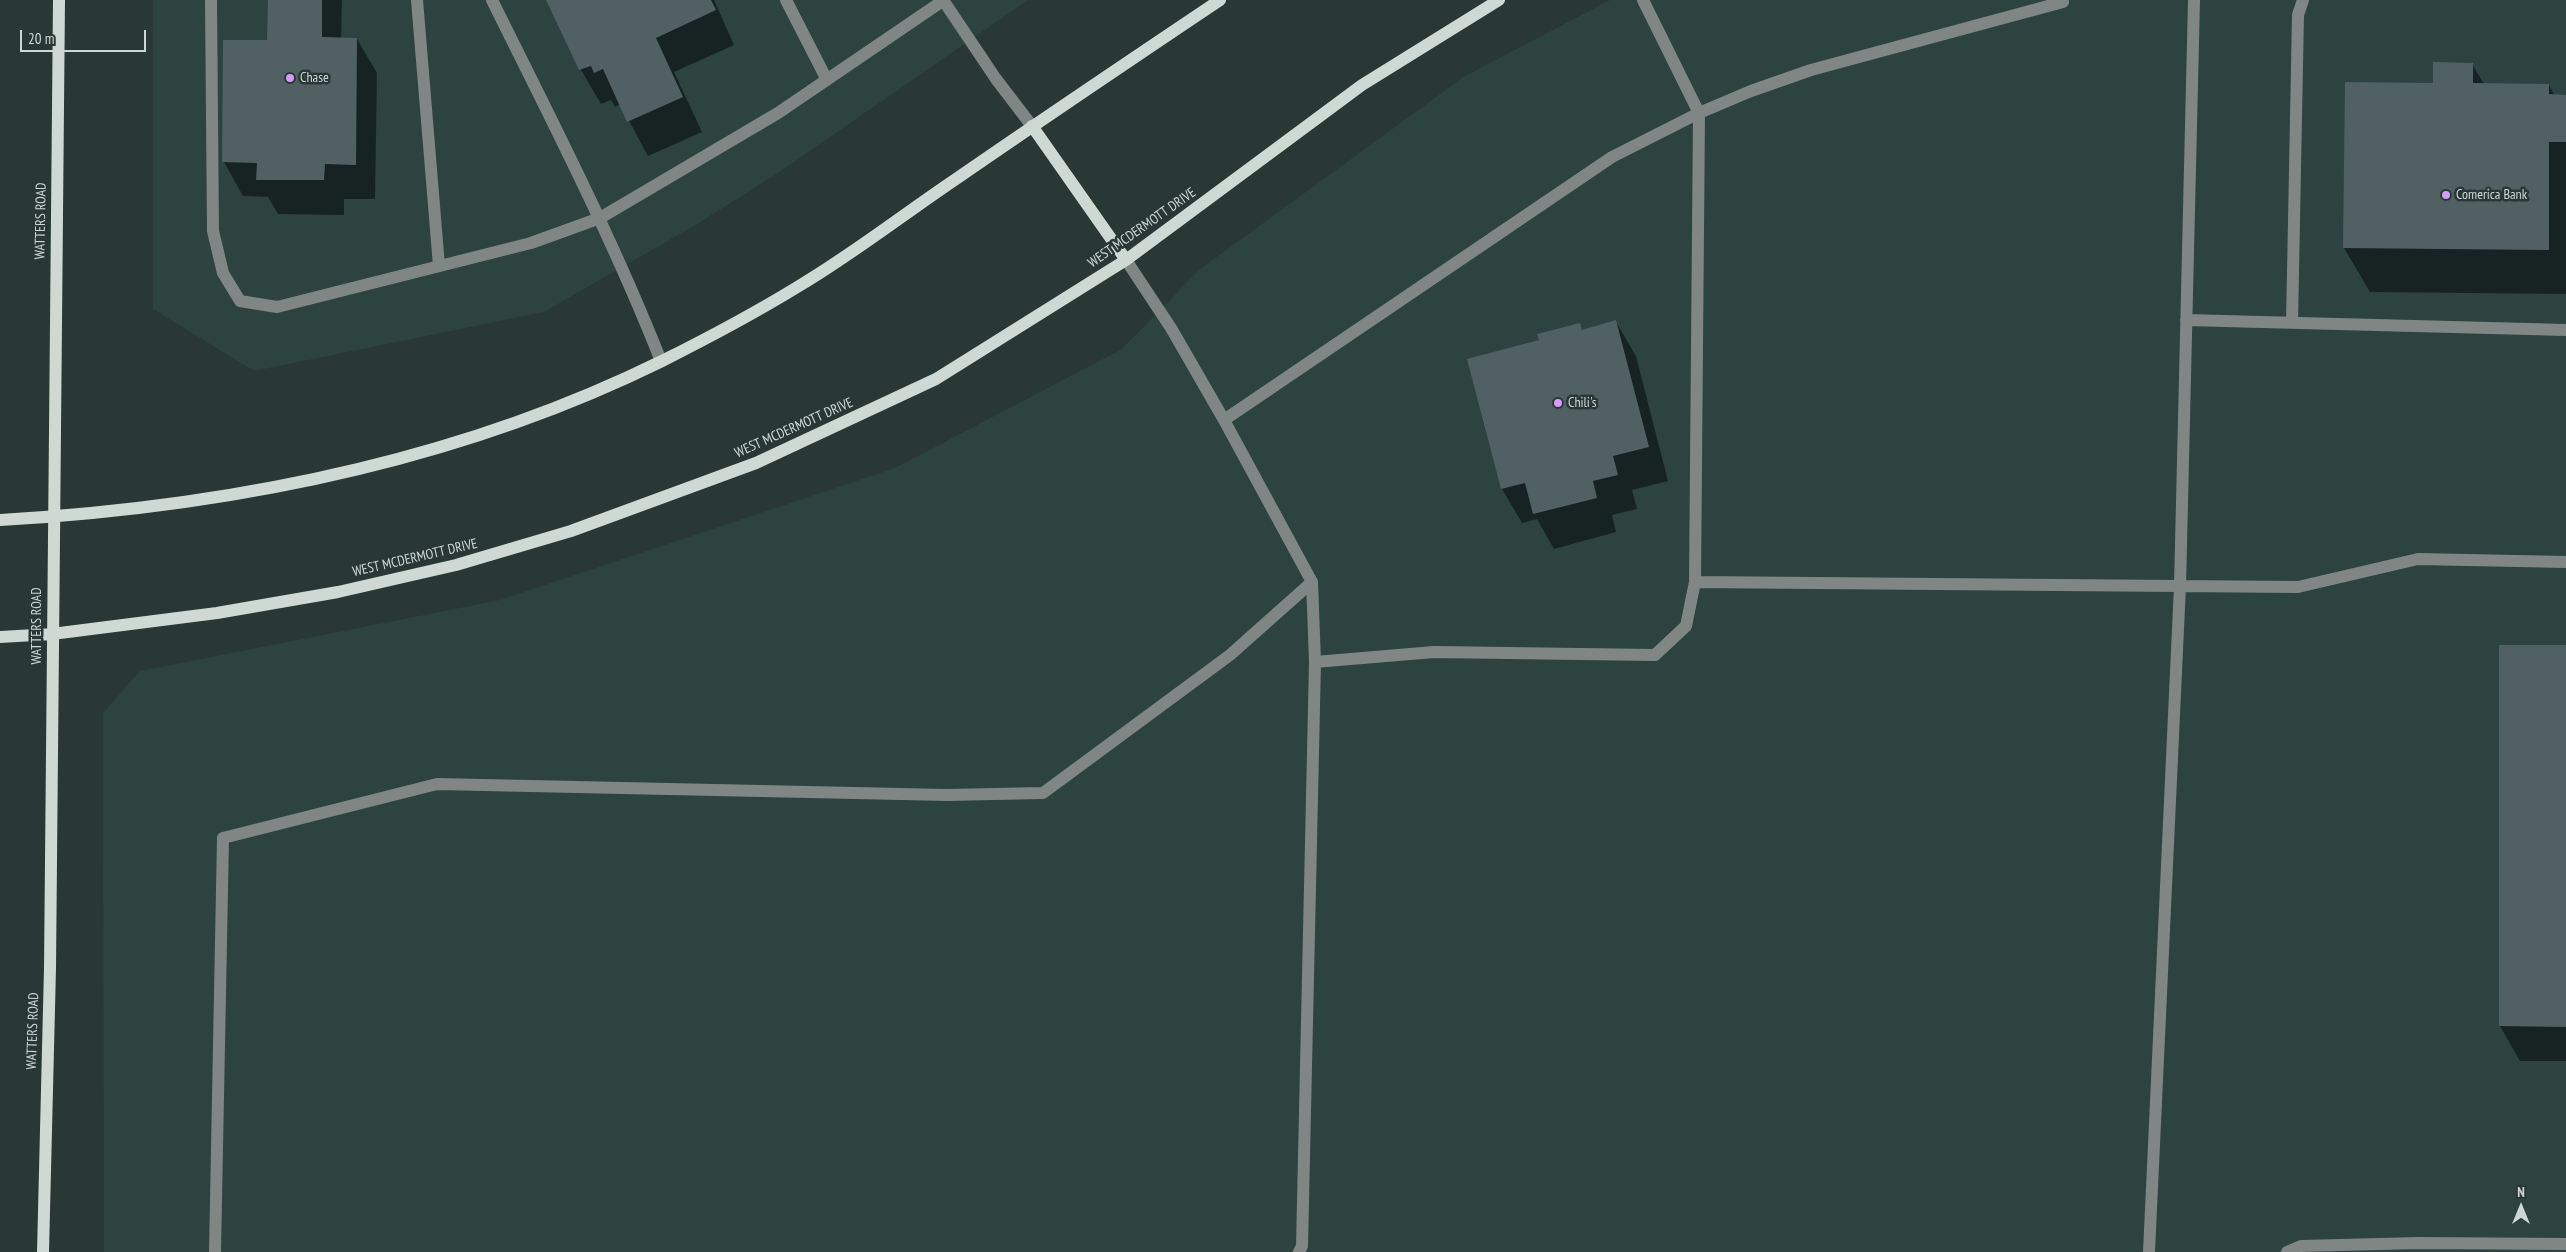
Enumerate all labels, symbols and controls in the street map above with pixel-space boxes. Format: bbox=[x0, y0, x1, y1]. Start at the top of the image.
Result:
scale bar bbox=[22, 20, 149, 52]
text: 20 m bbox=[28, 29, 54, 48]
place label: Chase bbox=[300, 70, 329, 86]
marker: Chase bbox=[284, 72, 296, 84]
street label: WATTERS ROAD bbox=[32, 182, 50, 260]
street label: WEST MCDERMOTT DRIVE bbox=[1085, 184, 1199, 272]
place label: Comerica Bank bbox=[2456, 187, 2527, 203]
marker: Comerica Bank bbox=[2440, 189, 2452, 201]
street label: WEST MCDERMOTT DRIVE bbox=[732, 394, 856, 462]
place label: Chili's bbox=[1568, 395, 1596, 411]
marker: Chili's bbox=[1552, 397, 1564, 409]
street label: WEST MCDERMOTT DRIVE bbox=[351, 535, 479, 581]
street label: WATTERS ROAD bbox=[29, 587, 45, 665]
street label: WATTERS ROAD bbox=[23, 992, 43, 1070]
north arrow bbox=[2496, 1182, 2546, 1232]
text: N bbox=[2517, 1183, 2525, 1201]

